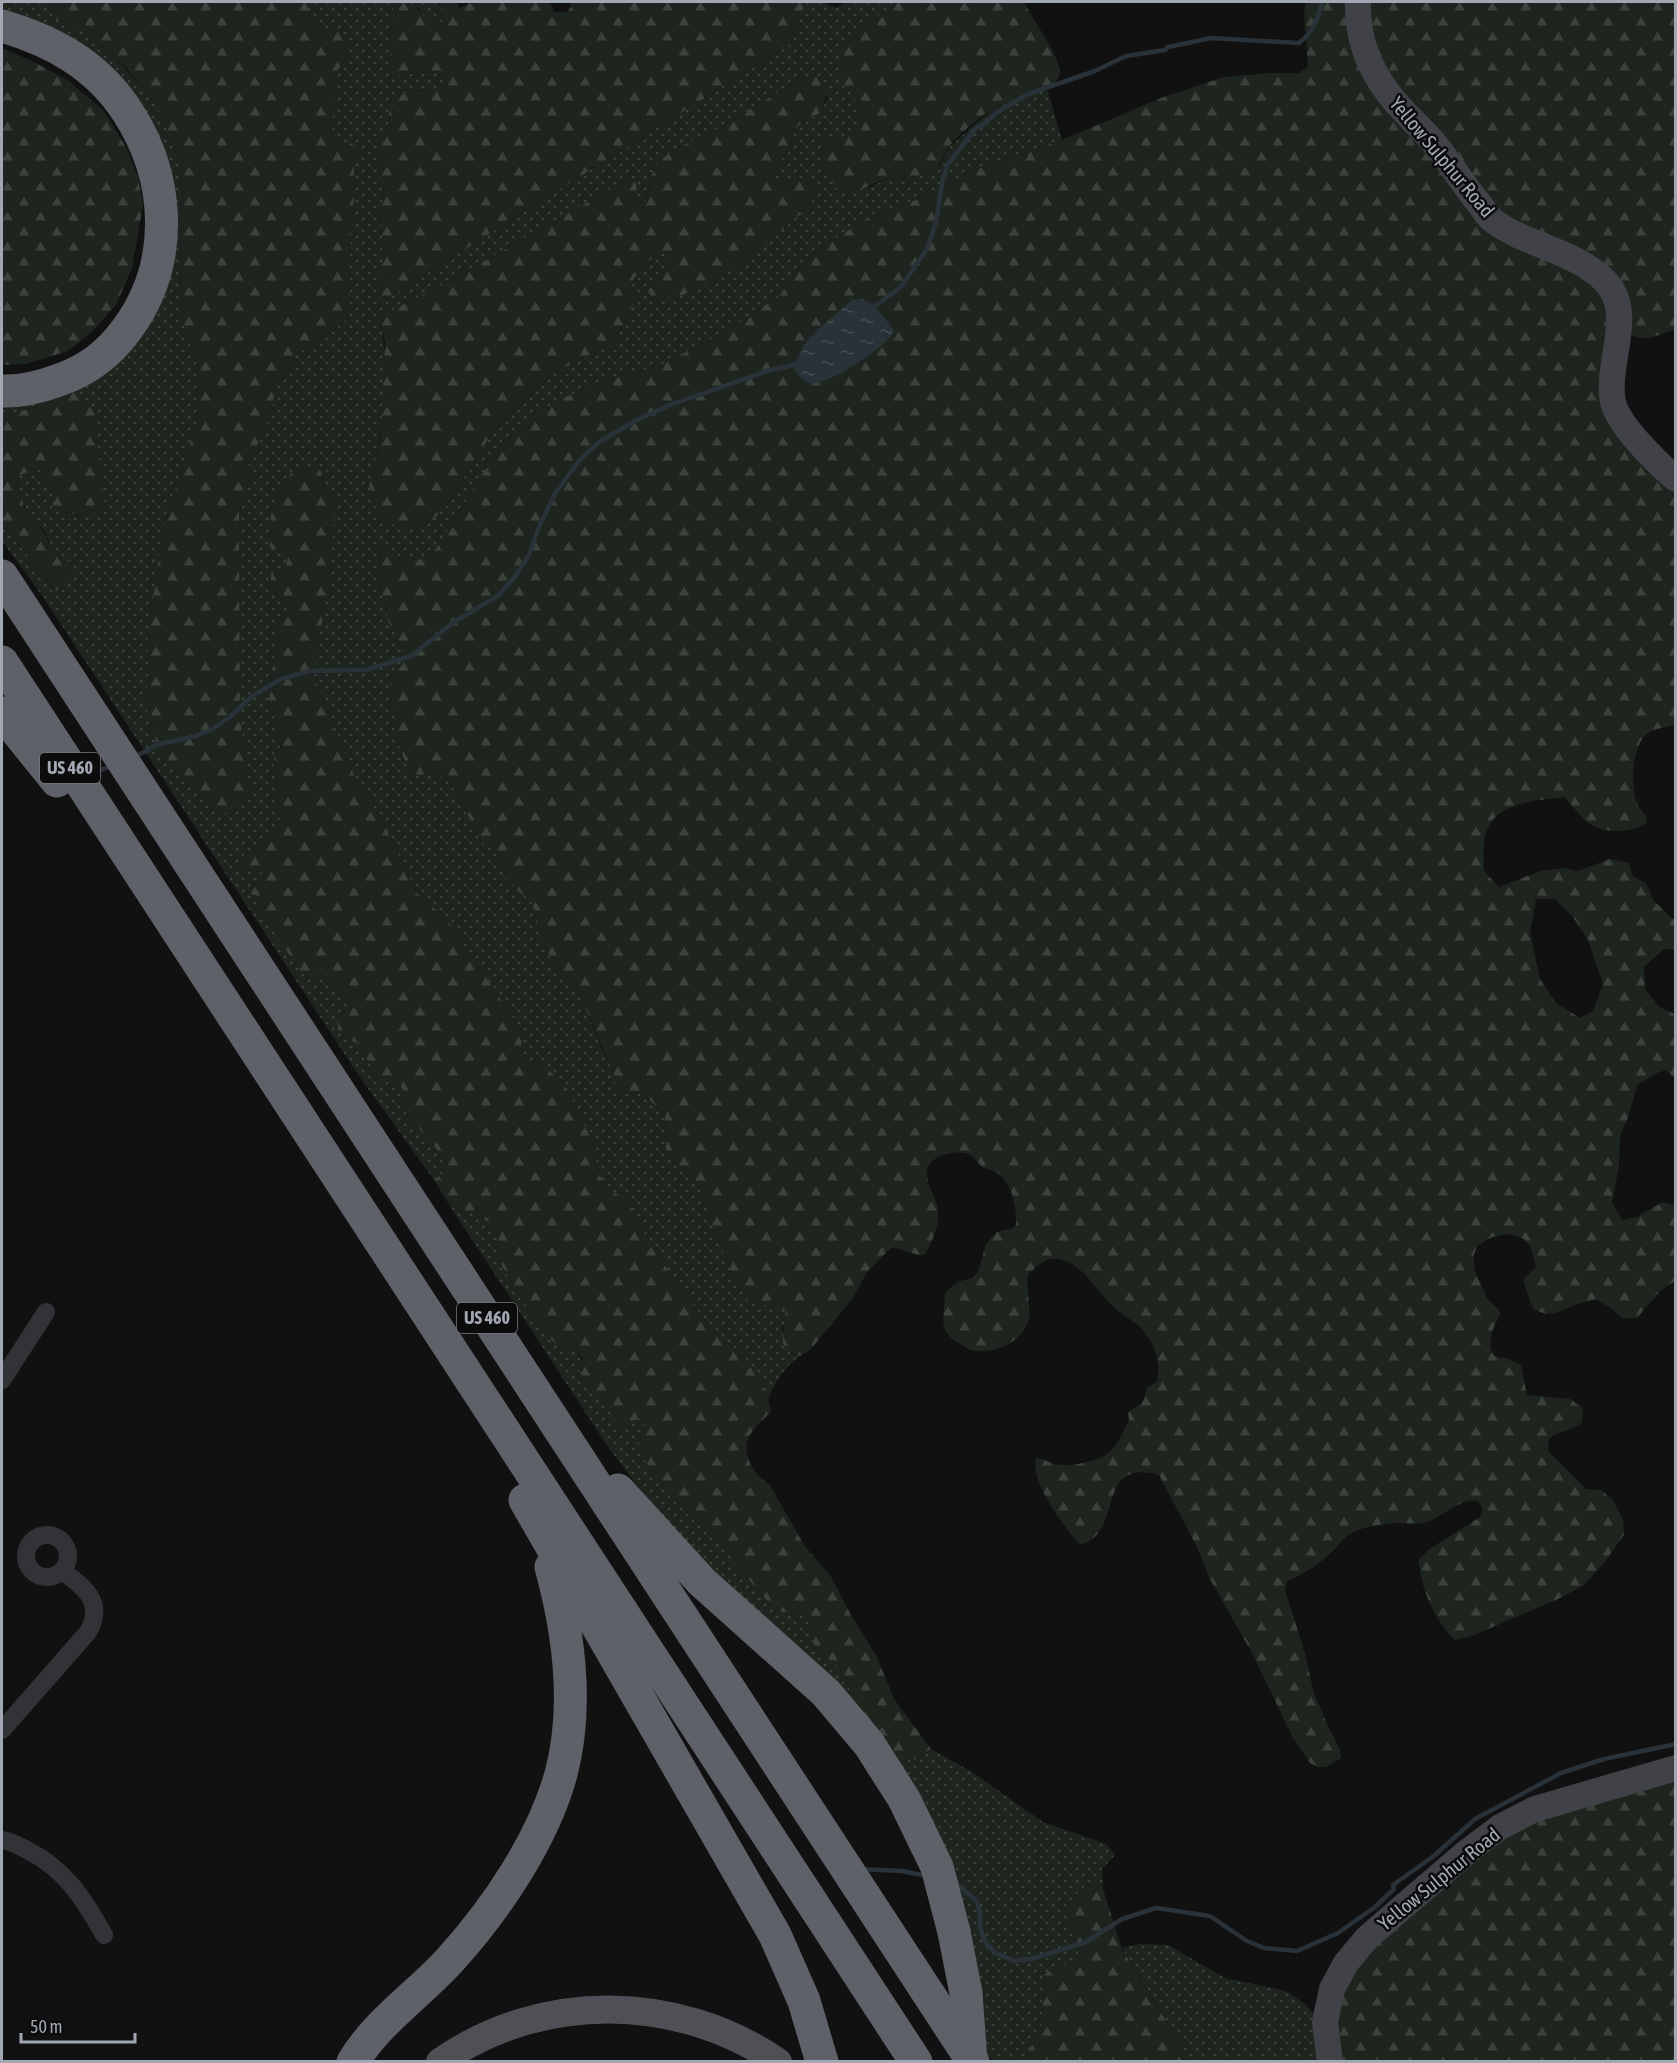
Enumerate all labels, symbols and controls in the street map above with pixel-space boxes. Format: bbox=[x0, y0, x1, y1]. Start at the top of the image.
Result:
street label: Yellow Sulphur Road bbox=[1385, 92, 1499, 222]
road number: US 460 bbox=[40, 753, 100, 783]
road number: US 460 bbox=[457, 1303, 517, 1333]
street label: Yellow Sulphur Road bbox=[1373, 1822, 1504, 1935]
scale bar bbox=[21, 2006, 135, 2044]
text: 50 m bbox=[30, 2016, 62, 2037]

